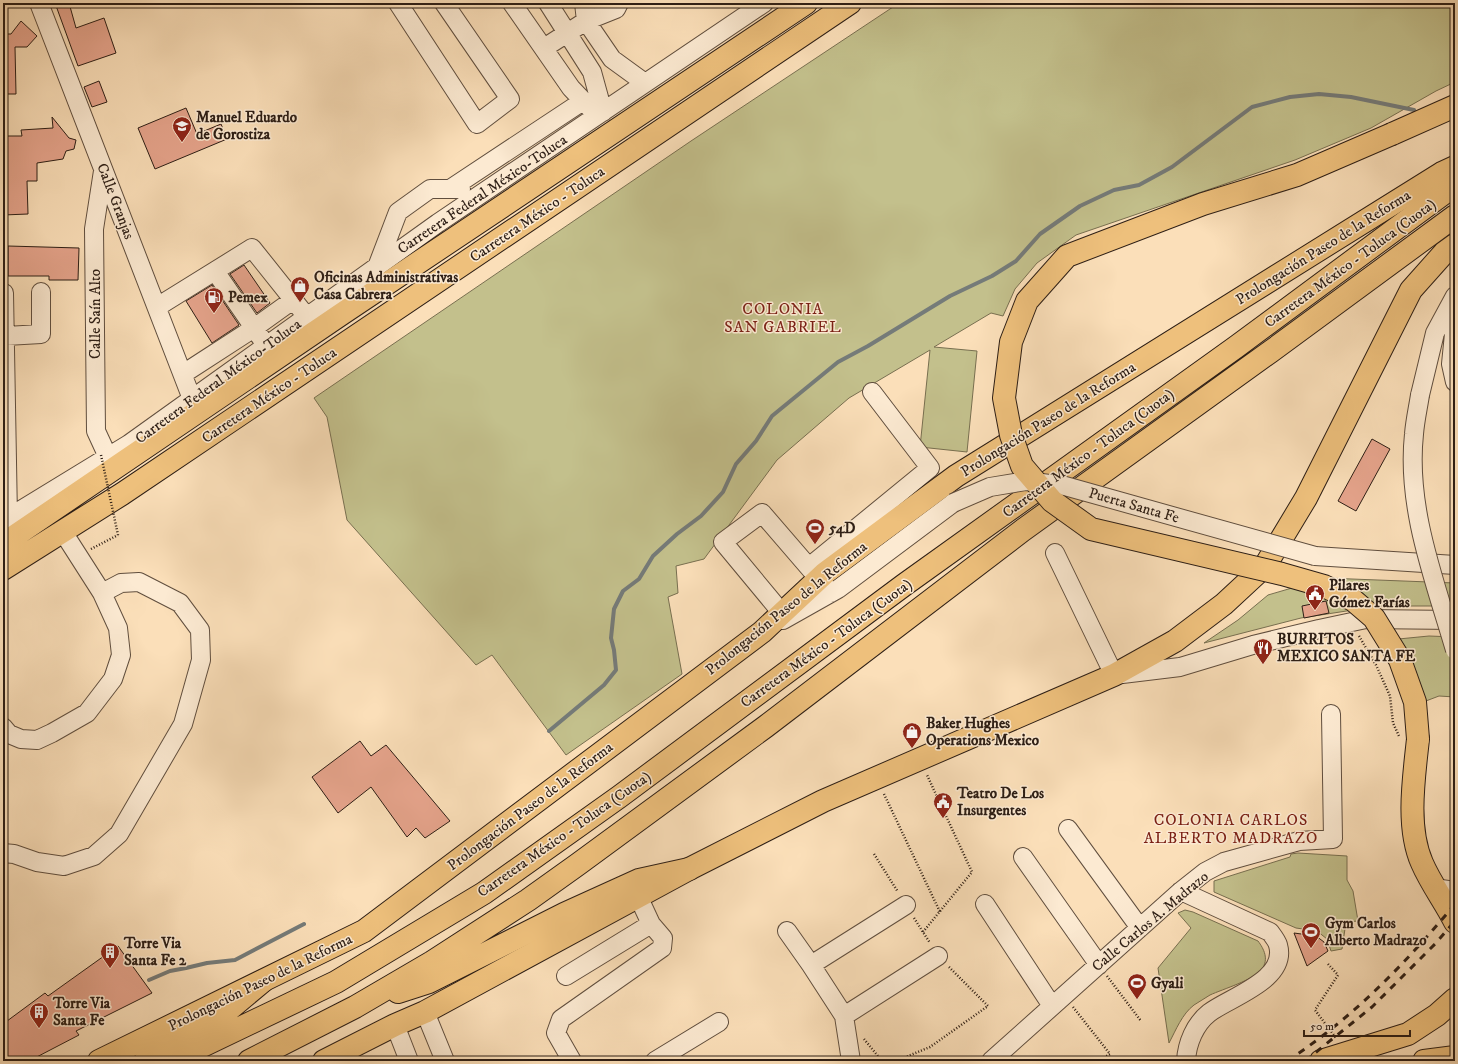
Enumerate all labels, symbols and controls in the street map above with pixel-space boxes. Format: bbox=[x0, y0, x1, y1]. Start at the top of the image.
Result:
place label: Manuel Eduardo de Gorostiza bbox=[196, 108, 298, 144]
school or university icon: Manuel Eduardo de Gorostiza bbox=[171, 115, 193, 143]
street label: Carretera Federal México-Toluca bbox=[394, 130, 571, 258]
street label: Calle Granjas bbox=[92, 160, 139, 242]
street label: Carretera México - Toluca bbox=[466, 162, 609, 267]
street label: Prolongación Paseo de la Reforma bbox=[1232, 185, 1415, 309]
street label: Carretera México - Toluca (Cuota) bbox=[1261, 195, 1440, 332]
place label: Oficinas Administrativas Casa Cabrera bbox=[314, 268, 458, 304]
street label: Calle Saín Alto bbox=[86, 269, 105, 359]
shop icon: Oficinas Administrativas Casa Cabrera bbox=[289, 275, 311, 303]
fuel station icon: Pemex bbox=[203, 286, 225, 314]
place label: Pemex bbox=[228, 288, 268, 307]
district label: COLONIA SAN GABRIEL bbox=[724, 299, 842, 337]
street label: Carretera Federal México-Toluca bbox=[132, 314, 306, 448]
street label: Carretera México - Toluca bbox=[198, 343, 341, 448]
street label: Prolongación Paseo de la Reforma bbox=[957, 357, 1140, 481]
street label: Carretera México - Toluca (Cuota) bbox=[999, 385, 1178, 522]
street label: Puerta Santa Fe bbox=[1086, 483, 1181, 528]
sports icon: 54D bbox=[804, 517, 826, 545]
place label: 54D bbox=[828, 519, 855, 538]
street label: Prolongación Paseo de la Reforma bbox=[702, 537, 871, 680]
street label: Carretera México - Toluca (Cuota) bbox=[737, 575, 916, 712]
place label: Pilares Gómez Farías bbox=[1329, 576, 1410, 612]
public building icon: Pilares Gómez Farías bbox=[1304, 583, 1326, 611]
place label: BURRITOS MEXICO SANTA FE bbox=[1277, 630, 1416, 666]
restaurant icon: BURRITOS MEXICO SANTA FE bbox=[1252, 637, 1274, 665]
place label: Baker Hughes Operations Mexico bbox=[926, 714, 1040, 750]
shop icon: Baker Hughes Operations Mexico bbox=[901, 721, 923, 749]
street label: Prolongación Paseo de la Reforma bbox=[444, 737, 617, 875]
street label: Carretera México - Toluca (Cuota) bbox=[474, 767, 655, 902]
place label: Teatro De Los Insurgentes bbox=[956, 784, 1044, 820]
public building icon: Teatro De Los Insurgentes bbox=[932, 791, 954, 819]
district label: COLONIA CARLOS ALBERTO MADRAZO bbox=[1144, 810, 1318, 848]
street label: Calle Carlos A. Madrazo bbox=[1088, 867, 1213, 976]
place label: Gym Carlos Alberto Madrazo bbox=[1324, 914, 1427, 950]
sports icon: Gym Carlos Alberto Madrazo bbox=[1300, 921, 1322, 949]
street label: Prolongación Paseo de la Reforma bbox=[165, 929, 356, 1035]
place label: Torre Via Santa Fe 2 bbox=[123, 934, 187, 970]
building icon: Torre Via Santa Fe 2 bbox=[99, 941, 121, 969]
sports icon: Gyali bbox=[1126, 972, 1148, 1000]
place label: Gyali bbox=[1151, 974, 1183, 993]
place label: Torre Via Santa Fe bbox=[52, 994, 111, 1030]
building icon: Torre Via Santa Fe bbox=[28, 1001, 50, 1029]
scale bar bbox=[1304, 1012, 1410, 1038]
text: 50 m bbox=[1310, 1019, 1334, 1034]

